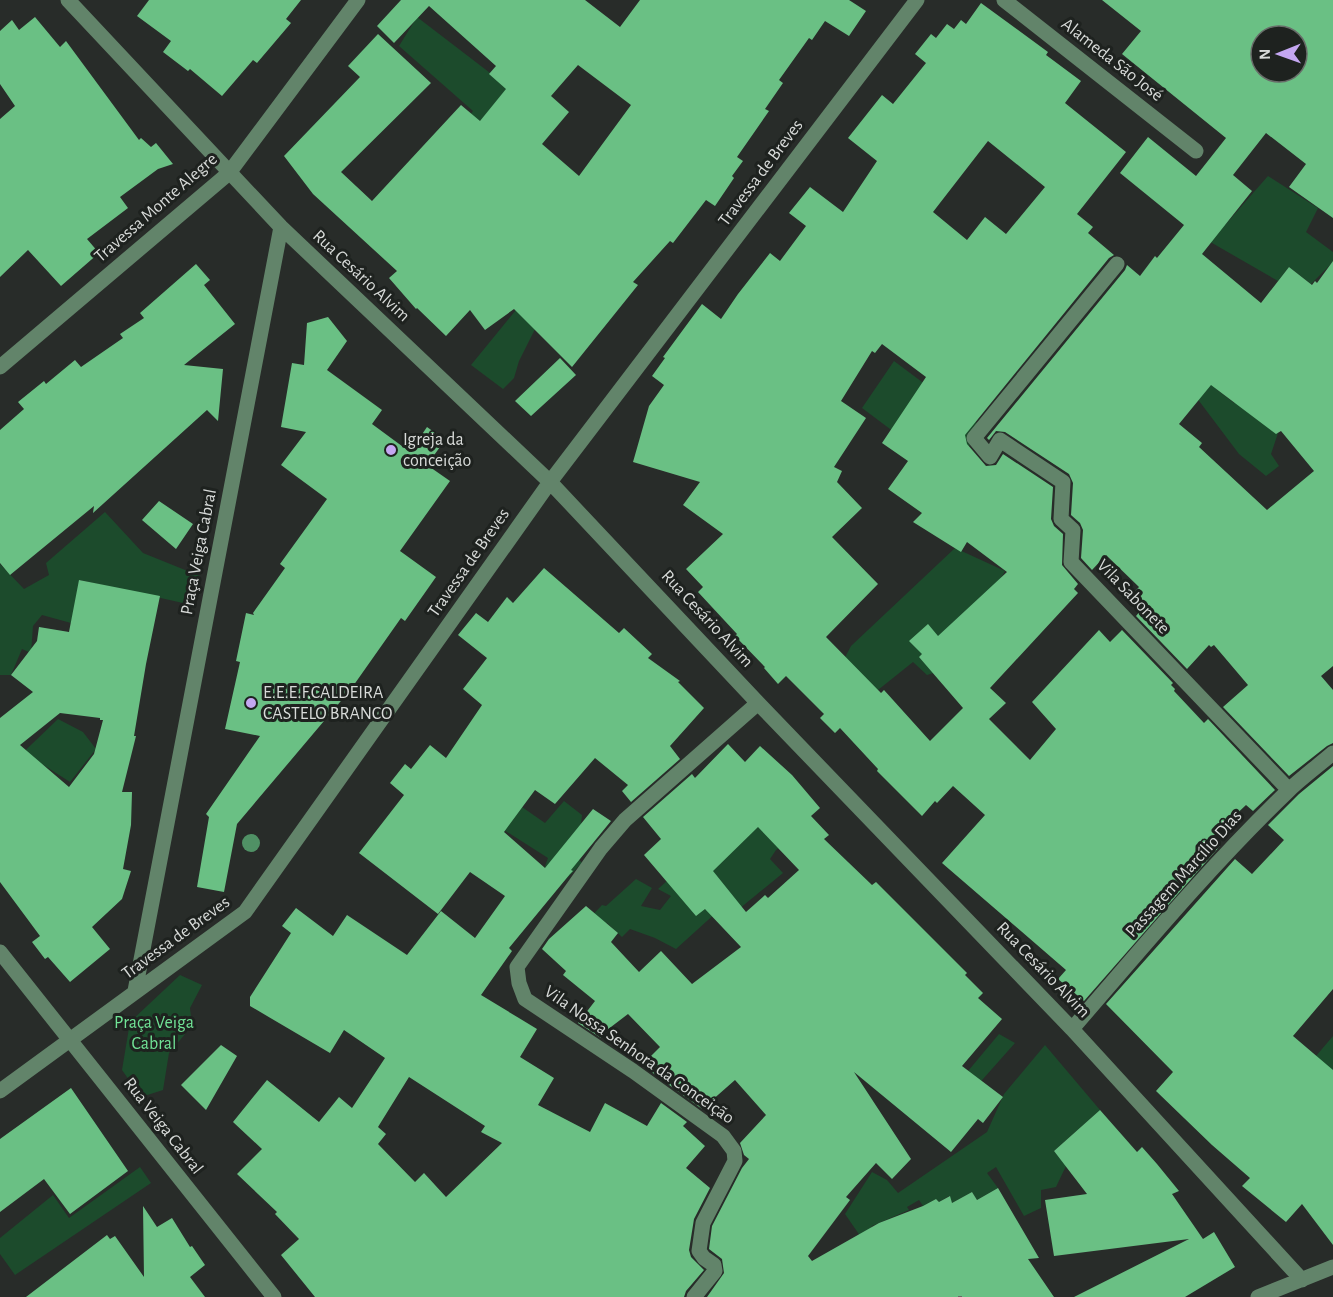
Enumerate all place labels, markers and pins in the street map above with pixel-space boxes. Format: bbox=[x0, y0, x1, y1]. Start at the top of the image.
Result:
place label: Igreja da conceição bbox=[403, 431, 472, 470]
marker: Igreja da conceição bbox=[384, 443, 398, 457]
place label: E.E.E.F.CALDEIRA CASTELO BRANCO bbox=[263, 684, 393, 723]
marker: E.E.E.F.CALDEIRA CASTELO BRANCO bbox=[244, 696, 258, 710]

